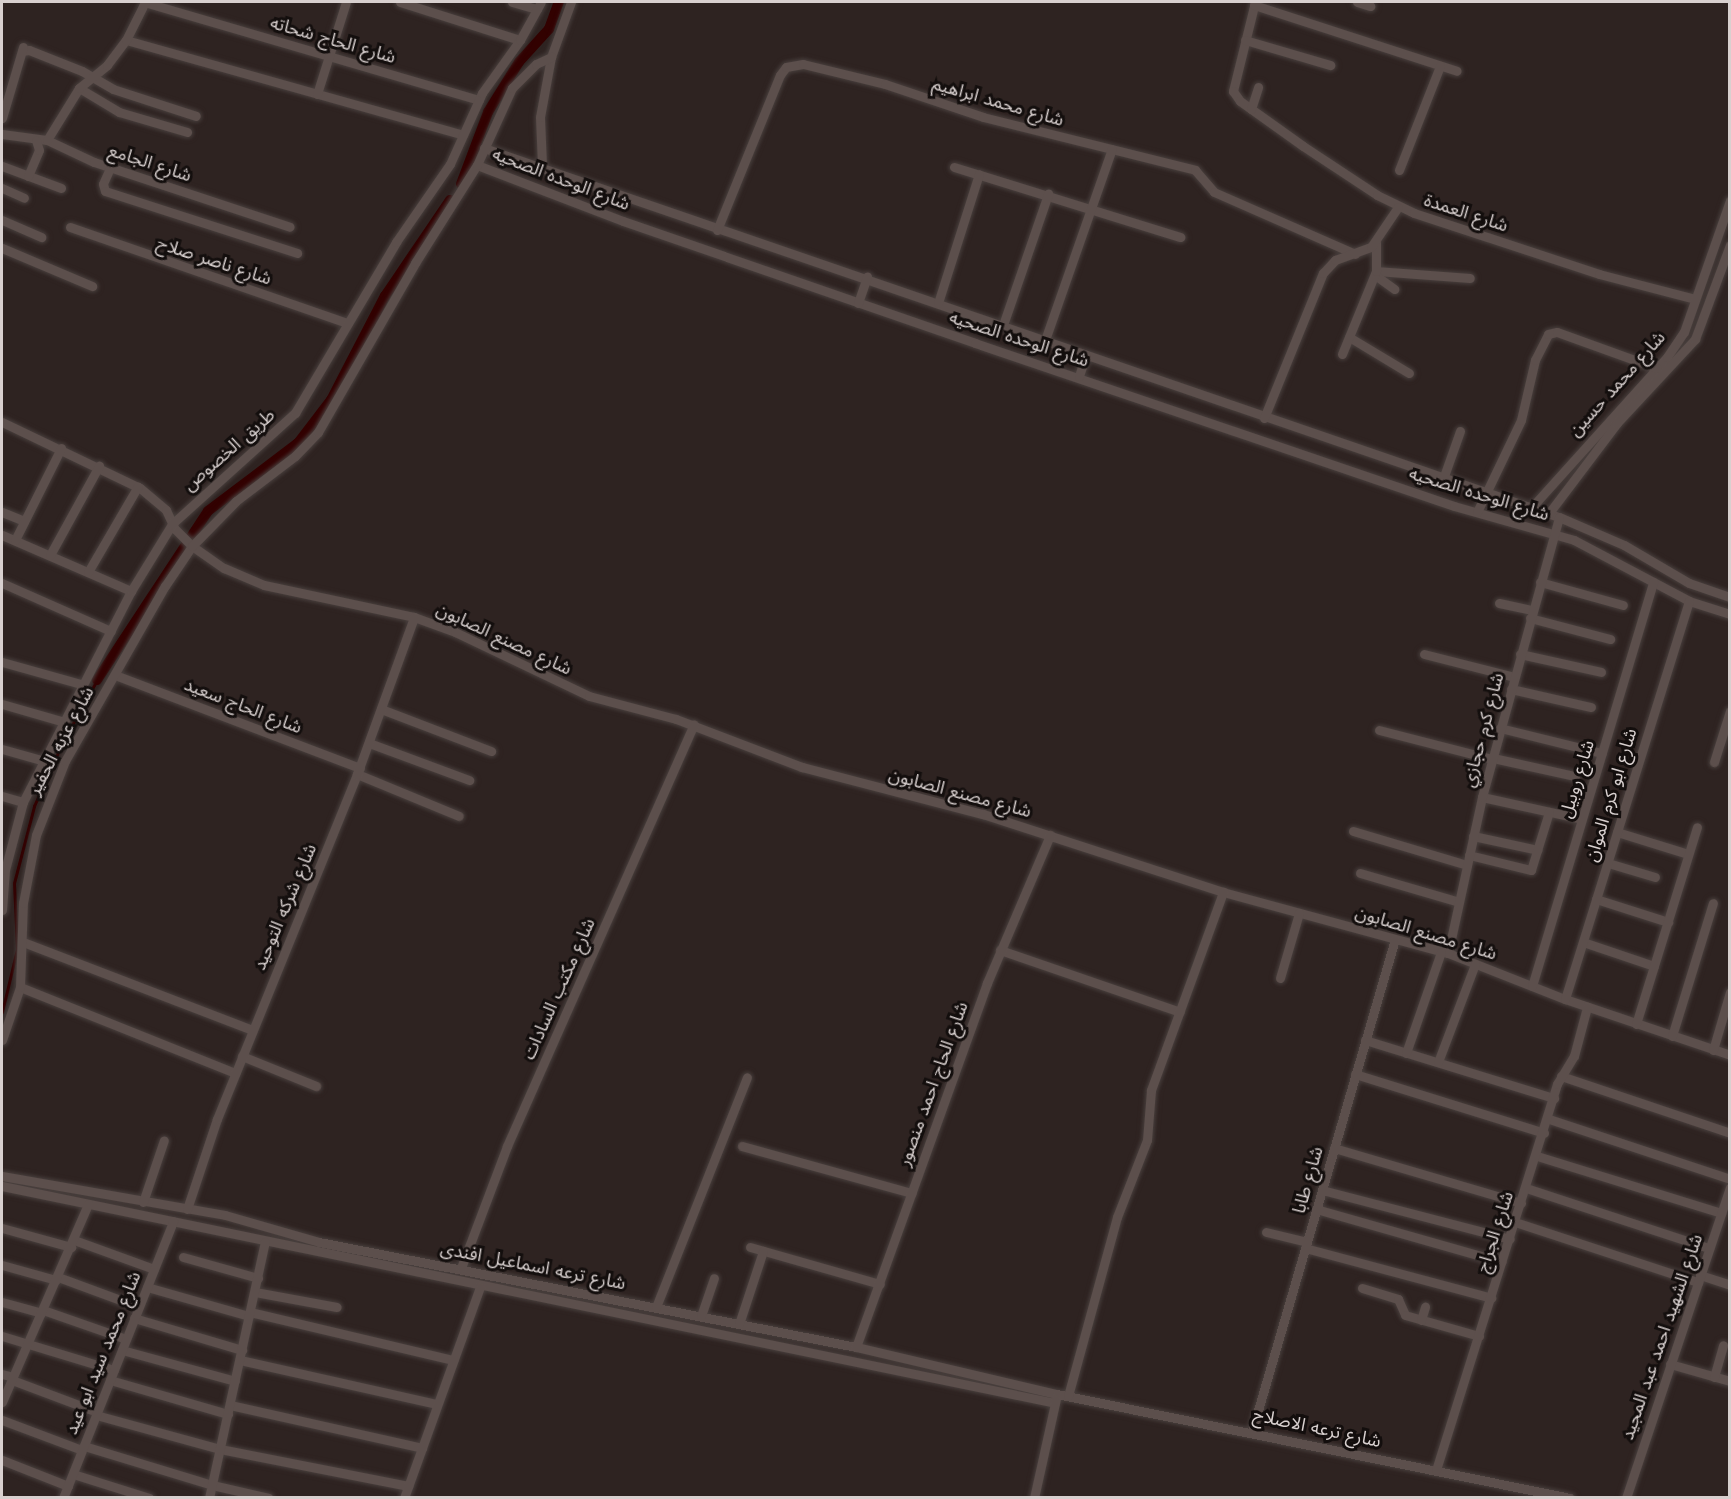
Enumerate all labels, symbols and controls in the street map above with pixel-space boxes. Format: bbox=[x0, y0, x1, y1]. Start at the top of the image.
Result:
street label: شارع الحاج شحاته bbox=[268, 12, 398, 68]
street label: شارع محمد ابراهيم bbox=[930, 73, 1066, 131]
street label: شارع الجامع bbox=[106, 139, 194, 187]
street label: شارع الوحده الصحيه bbox=[489, 143, 633, 215]
street label: شارع العمدة bbox=[1421, 189, 1511, 237]
street label: شارع ناصر صلاح bbox=[154, 232, 274, 290]
street label: شارع الوحده الصحيه bbox=[947, 306, 1091, 372]
street label: شارع محمد حسين bbox=[1564, 327, 1670, 441]
street label: طريق الخصوص bbox=[179, 404, 279, 496]
street label: شارع الوحده الصحيه bbox=[1406, 462, 1552, 526]
street label: شارع مصنع الصابون bbox=[433, 598, 575, 680]
street label: شارع كرم حجازي bbox=[1457, 670, 1509, 790]
street label: شارع الحاج سعيد bbox=[181, 674, 305, 738]
street label: شارع عزبه الحفير bbox=[23, 683, 99, 799]
street label: شارع ابو كرم الموان bbox=[1580, 726, 1642, 864]
street label: شارع روبيل bbox=[1555, 737, 1599, 821]
street label: شارع مصنع الصابون bbox=[886, 764, 1034, 822]
street label: شارع شركه التوحيد bbox=[249, 841, 321, 973]
street label: شارع مصنع الصابون bbox=[1353, 901, 1499, 965]
street label: شارع مكتب السادات bbox=[518, 915, 600, 1063]
street label: شارع الحاج احمد منصور bbox=[893, 999, 973, 1169]
street label: شارع طابا bbox=[1288, 1144, 1328, 1216]
street label: شارع الجراج bbox=[1472, 1189, 1518, 1275]
street label: شارع الشهيد احمد عبد المجيد bbox=[1617, 1231, 1707, 1443]
street label: شارع ترعه اسماعيل افندى bbox=[439, 1237, 627, 1295]
street label: شارع محمد سيد ابو عيد bbox=[60, 1268, 146, 1438]
street label: شارع ترعه الاصلاح bbox=[1251, 1404, 1383, 1452]

